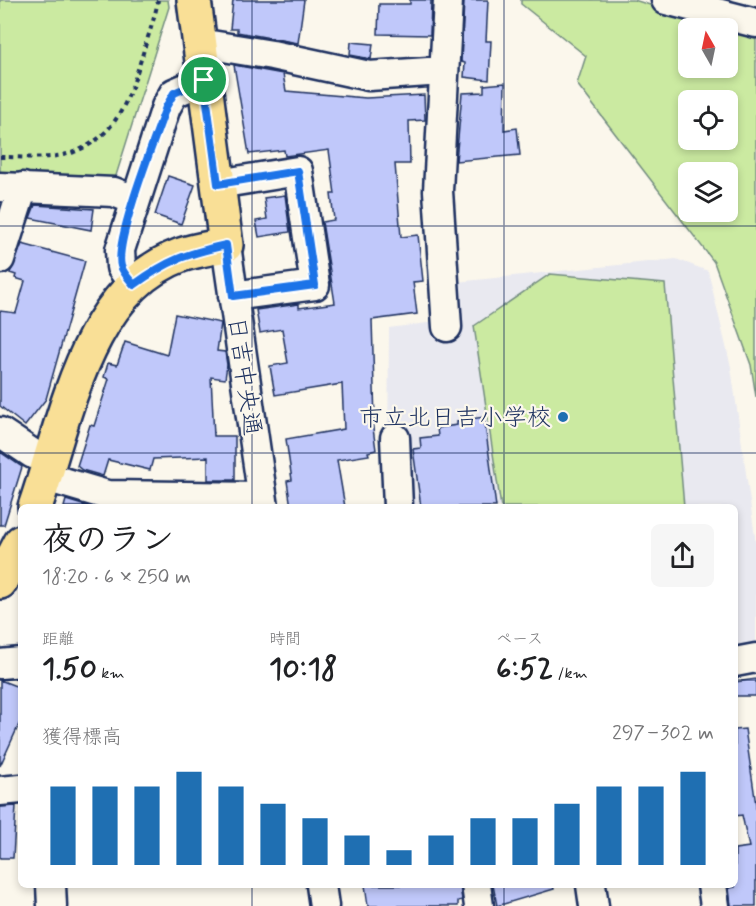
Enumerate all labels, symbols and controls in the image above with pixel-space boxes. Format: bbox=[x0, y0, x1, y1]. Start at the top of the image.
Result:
north arrow bbox=[678, 18, 738, 78]
map controls bbox=[678, 18, 738, 222]
pin bbox=[178, 54, 229, 105]
icon: arrive bbox=[187, 63, 220, 96]
button: locate bbox=[678, 90, 738, 150]
button: layers bbox=[678, 162, 738, 222]
street label: 日吉中央通 bbox=[220, 315, 267, 438]
place label: 市立北日吉小学校 bbox=[359, 403, 551, 434]
marker: 市立北日吉小学校 bbox=[556, 410, 570, 424]
text: 夜のラン bbox=[42, 519, 174, 563]
button: share bbox=[651, 524, 714, 587]
text: 18:20 · 6 × 250 m bbox=[42, 564, 191, 591]
text: 距離 bbox=[42, 629, 74, 650]
text: 時間 bbox=[269, 629, 301, 650]
text: ペース bbox=[496, 629, 543, 650]
text: 1.50 bbox=[42, 650, 97, 689]
text: 10:18 bbox=[269, 650, 337, 689]
text: 6:52 bbox=[496, 650, 553, 689]
text: km bbox=[97, 663, 124, 684]
text: /km bbox=[553, 663, 588, 684]
text: 297–302 m bbox=[612, 720, 714, 747]
text: 獲得標高 bbox=[42, 724, 122, 751]

